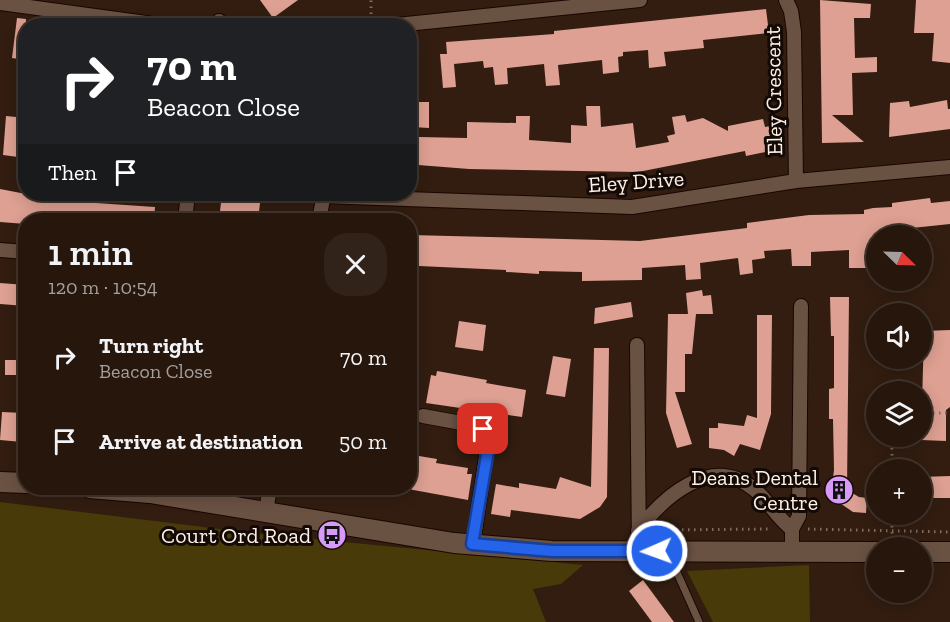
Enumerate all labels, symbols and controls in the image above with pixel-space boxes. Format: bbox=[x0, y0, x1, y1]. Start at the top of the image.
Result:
street label: Eley Crescent bbox=[759, 25, 788, 156]
text: 70 m bbox=[147, 40, 237, 91]
icon: right bbox=[48, 42, 126, 120]
text: Beacon Close bbox=[147, 91, 300, 123]
icon: arrive bbox=[109, 156, 142, 189]
text: Then bbox=[48, 159, 97, 186]
street label: Eley Drive bbox=[587, 165, 685, 198]
north arrow bbox=[866, 225, 932, 291]
map controls bbox=[866, 225, 932, 603]
text: 1 min bbox=[48, 231, 133, 274]
button: close bbox=[324, 233, 387, 296]
text: 120 m · 10:54 bbox=[48, 275, 158, 299]
button: sound bbox=[866, 303, 932, 369]
text: Turn right bbox=[99, 332, 203, 359]
icon: right bbox=[48, 341, 81, 374]
text: 70 m bbox=[340, 344, 387, 371]
text: Beacon Close bbox=[99, 359, 212, 383]
button: layers bbox=[866, 381, 932, 447]
pin bbox=[457, 403, 508, 454]
icon: arrive bbox=[466, 412, 499, 445]
icon: arrive bbox=[48, 425, 81, 458]
text: Arrive at destination bbox=[99, 428, 302, 455]
text: 50 m bbox=[339, 428, 387, 455]
button: + bbox=[866, 459, 932, 525]
place label: Deans Dental Centre bbox=[691, 464, 818, 516]
building icon: Deans Dental Centre bbox=[823, 474, 855, 506]
bus stop icon: Court Ord Road bbox=[316, 519, 348, 551]
position arrow bbox=[625, 519, 689, 583]
place label: Court Ord Road bbox=[161, 522, 311, 549]
button: − bbox=[866, 537, 932, 603]

